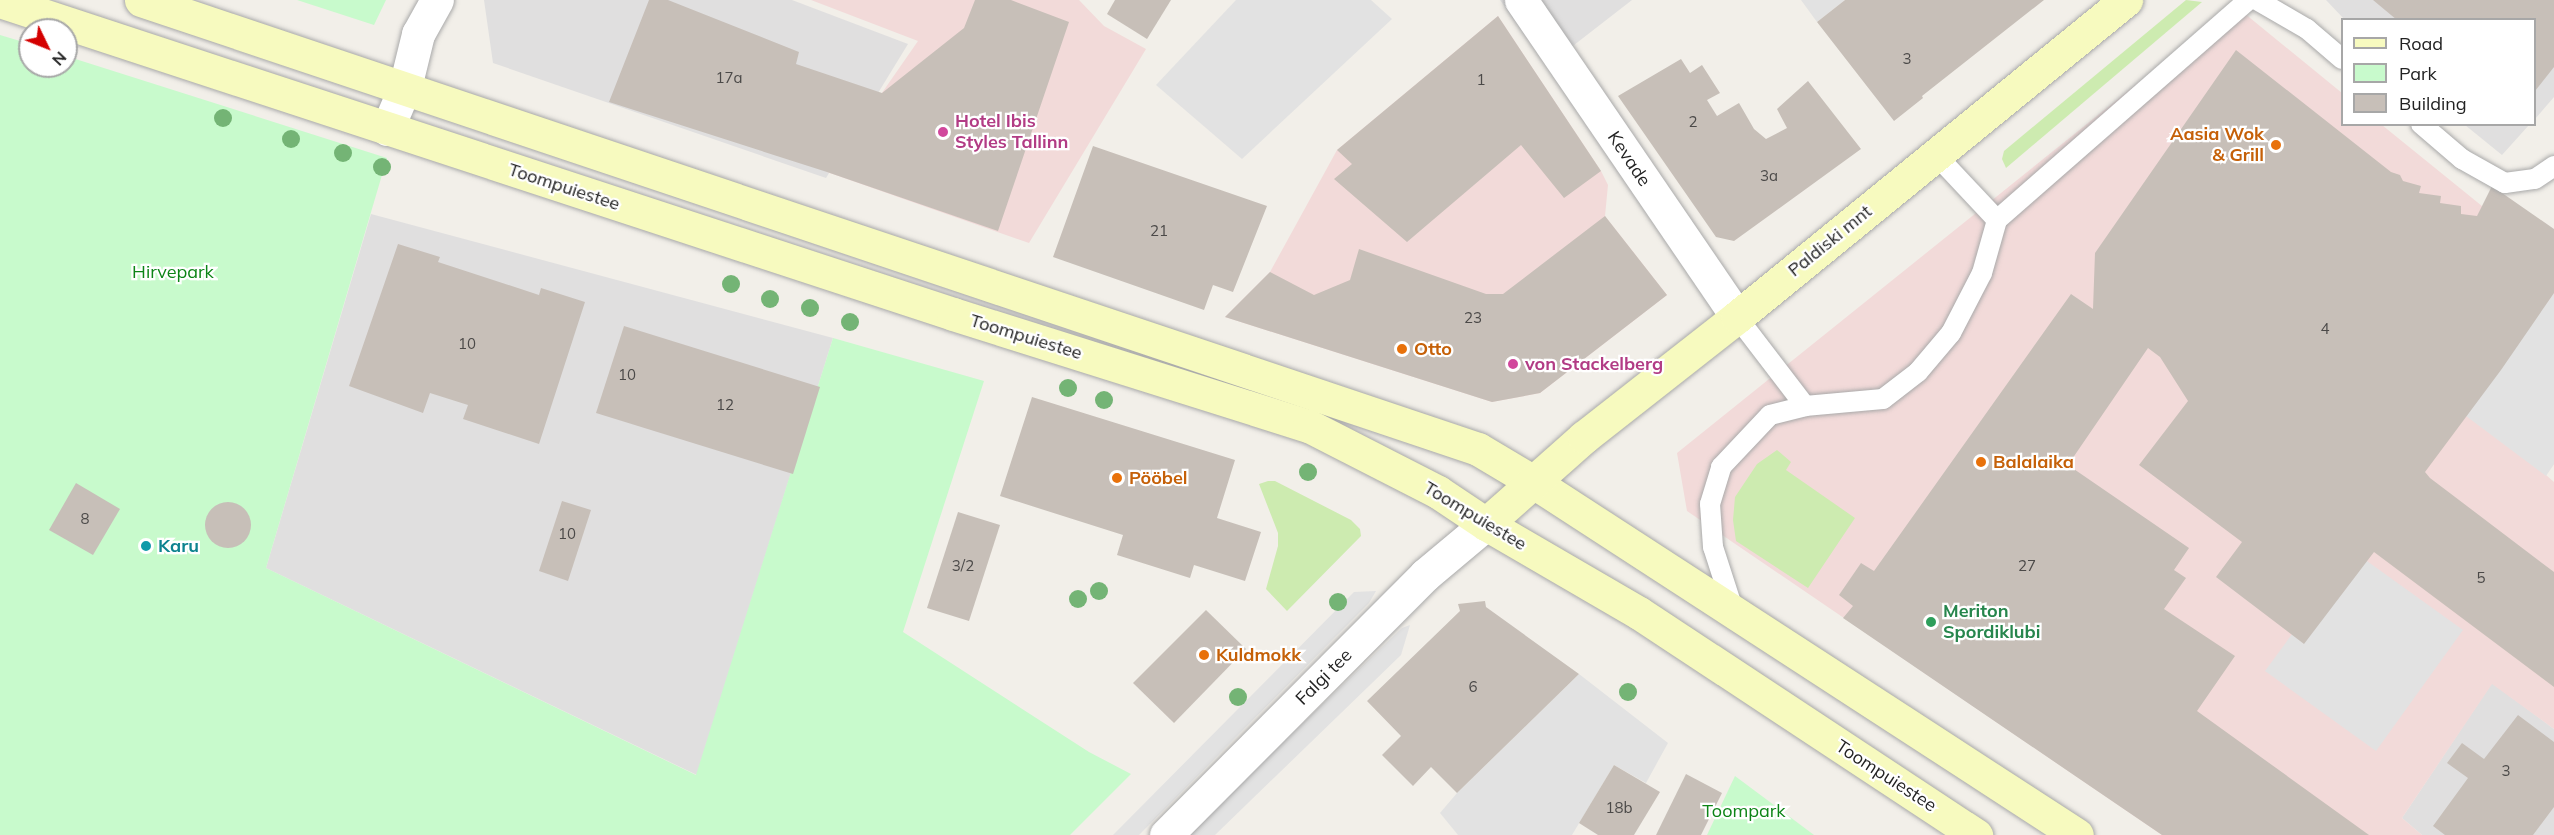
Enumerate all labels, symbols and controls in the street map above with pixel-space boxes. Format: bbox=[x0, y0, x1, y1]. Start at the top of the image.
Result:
north arrow bbox=[18, 18, 78, 78]
legend bbox=[2341, 18, 2536, 126]
text: Road bbox=[2399, 32, 2443, 55]
text: N bbox=[48, 48, 71, 70]
house number: 3 bbox=[1903, 50, 1911, 68]
text: Park bbox=[2399, 62, 2437, 85]
house number: 17a bbox=[716, 69, 742, 87]
house number: 1 bbox=[1477, 71, 1485, 89]
text: Building bbox=[2399, 92, 2467, 115]
place label: Hotel Ibis Styles Tallinn bbox=[955, 111, 1068, 154]
house number: 2 bbox=[1689, 113, 1697, 131]
place label: Aasia Wok & Grill bbox=[2170, 124, 2264, 166]
marker: Hotel Ibis Styles Tallinn bbox=[936, 125, 950, 139]
street label: Kevade bbox=[1603, 127, 1655, 191]
marker: Aasia Wok & Grill bbox=[2269, 138, 2283, 152]
street label: Toompuiestee bbox=[506, 159, 622, 215]
house number: 3a bbox=[1760, 167, 1778, 185]
street label: Paldiski mnt bbox=[1784, 201, 1876, 281]
house number: 21 bbox=[1150, 222, 1168, 240]
park label: Hirvepark bbox=[132, 261, 214, 283]
house number: 23 bbox=[1464, 309, 1482, 327]
street label: Toompuiestee bbox=[967, 310, 1085, 364]
house number: 4 bbox=[2321, 320, 2329, 338]
house number: 10 bbox=[458, 335, 476, 353]
place label: Otto bbox=[1414, 338, 1452, 360]
marker: Otto bbox=[1395, 342, 1409, 356]
place label: von Stackelberg bbox=[1525, 353, 1663, 375]
marker: von Stackelberg bbox=[1506, 357, 1520, 371]
house number: 10 bbox=[618, 366, 636, 384]
house number: 12 bbox=[716, 396, 734, 414]
place label: Balalaika bbox=[1993, 451, 2074, 473]
marker: Balalaika bbox=[1974, 455, 1988, 469]
place label: Pööbel bbox=[1129, 467, 1188, 489]
marker: Pööbel bbox=[1110, 471, 1124, 485]
street label: Toompuiestee bbox=[1420, 477, 1530, 555]
house number: 8 bbox=[81, 510, 89, 528]
house number: 10 bbox=[558, 525, 576, 543]
place label: Karu bbox=[158, 535, 199, 557]
marker: Karu bbox=[139, 539, 153, 553]
house number: 3/2 bbox=[952, 557, 974, 575]
house number: 27 bbox=[2018, 557, 2036, 575]
house number: 5 bbox=[2477, 569, 2485, 587]
place label: Meriton Spordiklubi bbox=[1943, 601, 2040, 644]
marker: Meriton Spordiklubi bbox=[1924, 615, 1938, 629]
place label: Kuldmokk bbox=[1216, 644, 1301, 666]
street label: Falgi tee bbox=[1291, 644, 1357, 710]
marker: Kuldmokk bbox=[1197, 648, 1211, 662]
house number: 6 bbox=[1469, 678, 1477, 696]
street label: Toompuiestee bbox=[1832, 735, 1940, 817]
house number: 3 bbox=[2502, 762, 2510, 780]
house number: 18b bbox=[1606, 799, 1632, 817]
park label: Toompark bbox=[1702, 800, 1786, 822]

